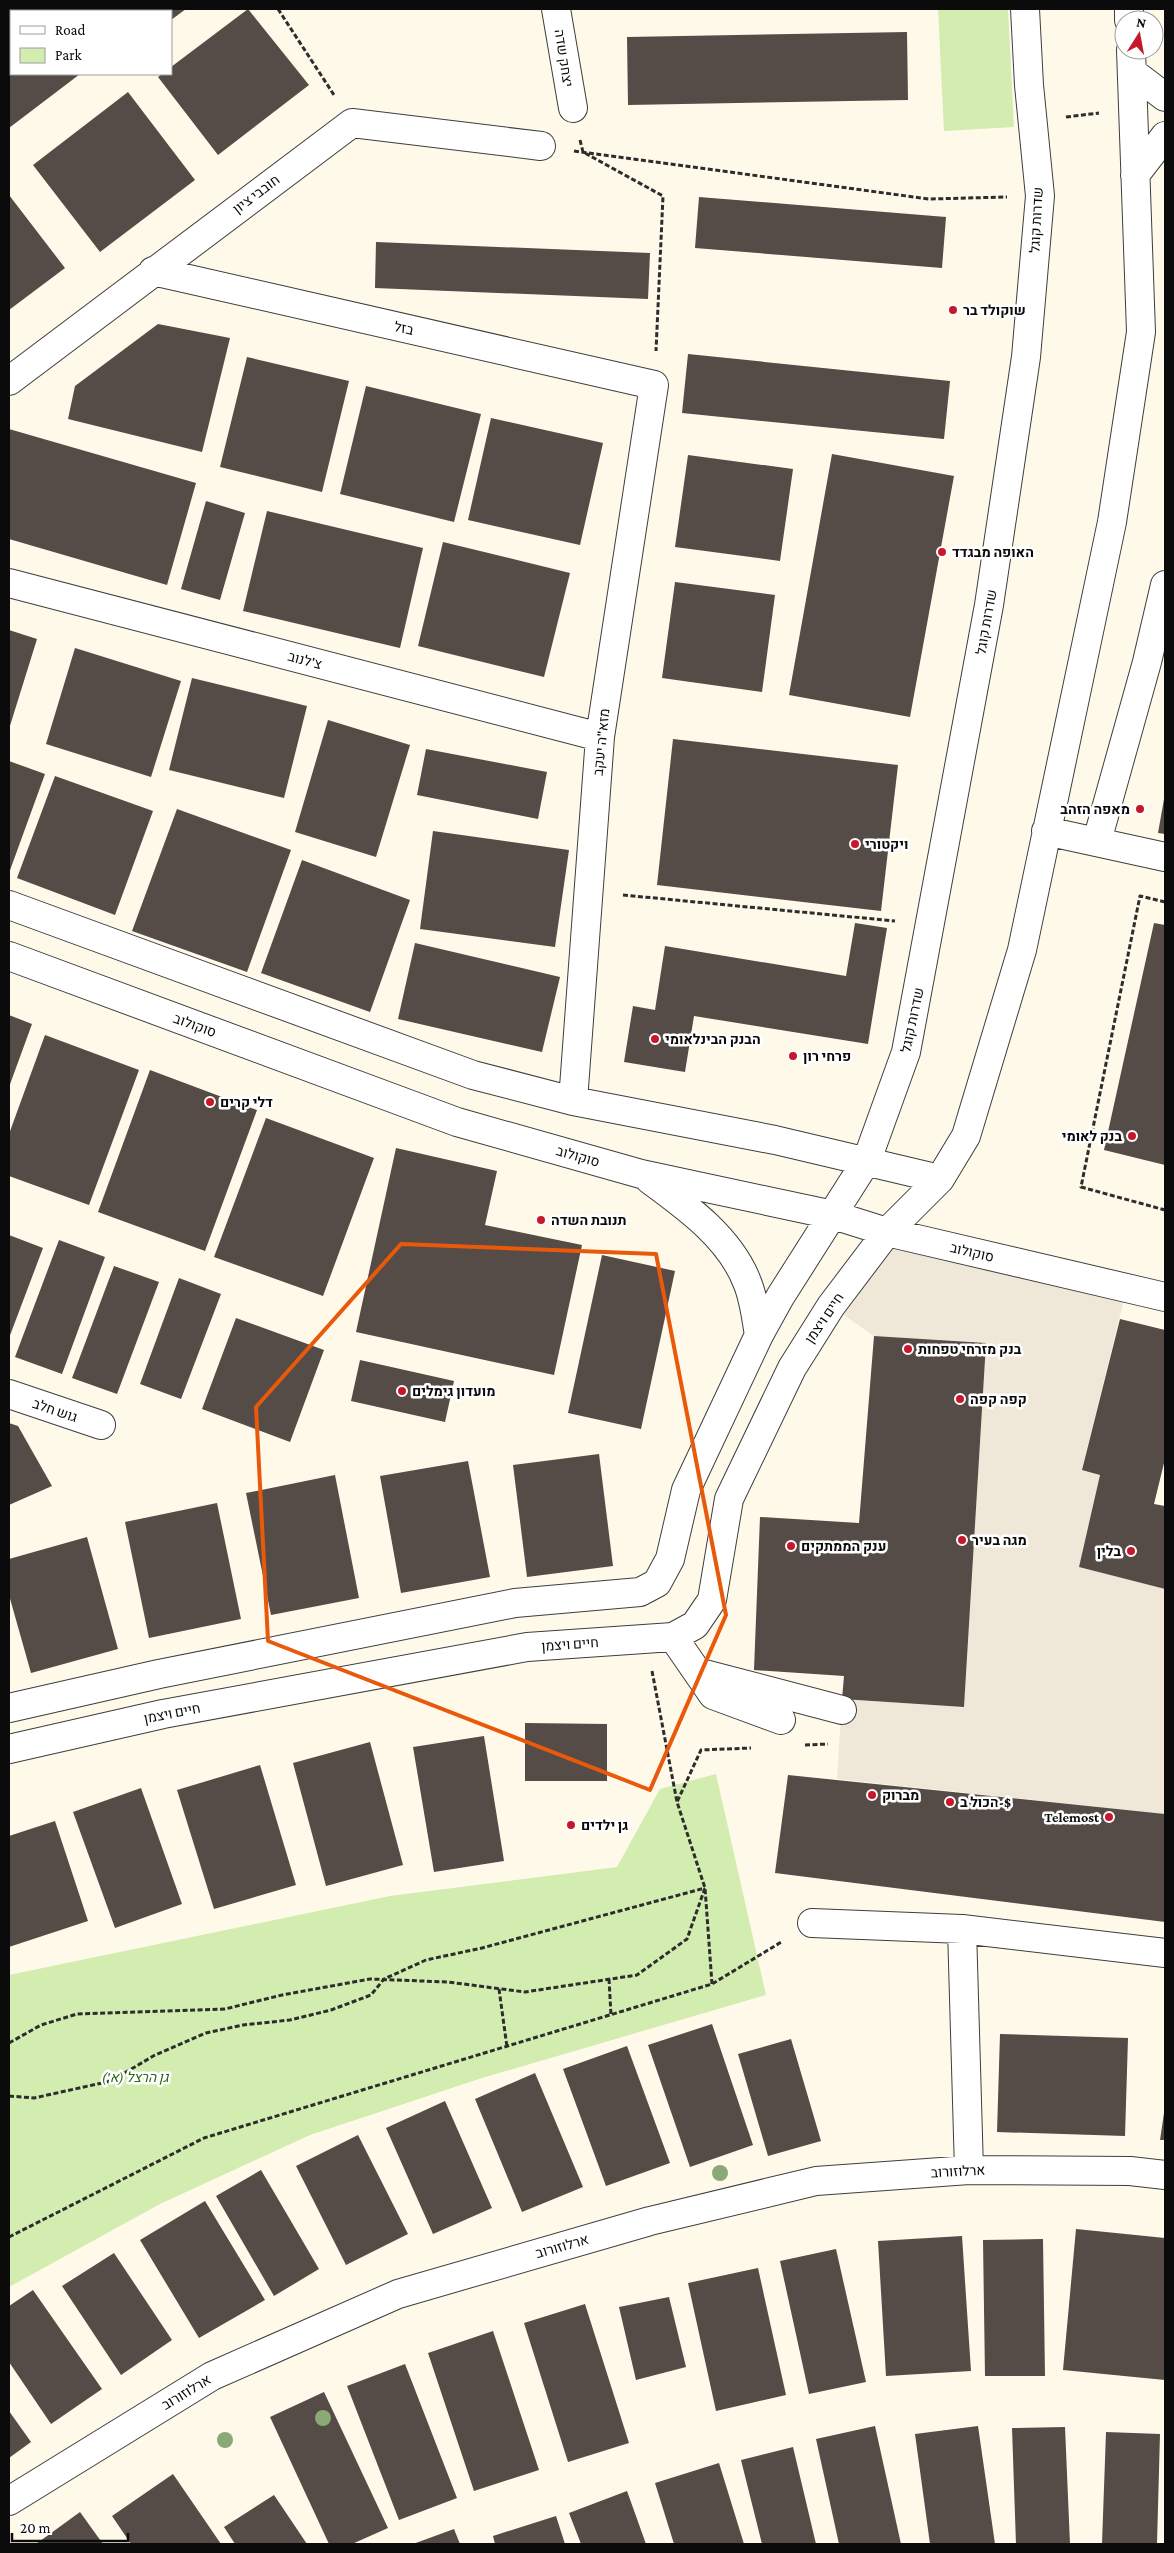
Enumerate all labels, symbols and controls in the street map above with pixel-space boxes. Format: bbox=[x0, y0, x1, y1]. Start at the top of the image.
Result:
legend bbox=[10, 10, 172, 75]
north arrow bbox=[1114, 10, 1164, 60]
text: N bbox=[1135, 13, 1148, 31]
text: Road bbox=[55, 22, 86, 38]
street label: יצחק שדה bbox=[552, 28, 576, 88]
text: Park bbox=[55, 47, 82, 63]
street label: חובבי ציון bbox=[230, 171, 282, 217]
street label: שדרות קוגל bbox=[1026, 187, 1046, 253]
place label: שוקולד בר bbox=[963, 302, 1026, 318]
marker: שוקולד בר bbox=[947, 304, 959, 316]
street label: בזל bbox=[393, 318, 416, 338]
place label: האופה מבגדד bbox=[952, 544, 1034, 560]
marker: האופה מבגדד bbox=[936, 546, 948, 558]
street label: שדרות קוגל bbox=[972, 588, 1000, 656]
street label: צ'לנוב bbox=[286, 648, 324, 672]
street label: מזא"ה יעקב bbox=[589, 707, 613, 777]
place label: מאפה הזהב bbox=[1060, 801, 1130, 817]
marker: מאפה הזהב bbox=[1134, 803, 1146, 815]
place label: ויקטורי bbox=[865, 836, 908, 852]
marker: ויקטורי bbox=[849, 838, 861, 850]
street label: שדרות קוגל bbox=[897, 986, 927, 1054]
street label: סוקולוב bbox=[171, 1010, 219, 1040]
place label: הבנק הבינלאומי bbox=[665, 1031, 761, 1047]
marker: הבנק הבינלאומי bbox=[649, 1033, 661, 1045]
place label: פרחי רון bbox=[803, 1048, 851, 1064]
marker: פרחי רון bbox=[787, 1050, 799, 1062]
place label: דלי קרים bbox=[220, 1094, 273, 1110]
marker: דלי קרים bbox=[204, 1096, 216, 1108]
place label: בנק לאומי bbox=[1062, 1128, 1122, 1144]
marker: בנק לאומי bbox=[1126, 1130, 1138, 1142]
street label: סוקולוב bbox=[554, 1142, 602, 1170]
place label: תנובת השדה bbox=[551, 1212, 627, 1228]
marker: תנובת השדה bbox=[535, 1214, 547, 1226]
street label: סוקולוב bbox=[948, 1239, 996, 1265]
street label: חיים ויצמן bbox=[801, 1290, 847, 1346]
place label: בנק מזרחי טפחות bbox=[918, 1341, 1022, 1357]
marker: בנק מזרחי טפחות bbox=[902, 1343, 914, 1355]
place label: מועדון גימלים bbox=[412, 1383, 496, 1399]
marker: מועדון גימלים bbox=[396, 1385, 408, 1397]
place label: קפה קפה bbox=[970, 1391, 1027, 1407]
marker: קפה קפה bbox=[954, 1393, 966, 1405]
street label: גוש חלב bbox=[30, 1395, 80, 1425]
place label: מגה בעיר bbox=[972, 1532, 1027, 1548]
marker: מגה בעיר bbox=[956, 1534, 968, 1546]
place label: ענק הממתקים bbox=[801, 1538, 886, 1554]
marker: ענק הממתקים bbox=[785, 1540, 797, 1552]
place label: בלין bbox=[1097, 1543, 1121, 1559]
marker: בלין bbox=[1125, 1545, 1137, 1557]
street label: חיים ויצמן bbox=[541, 1634, 599, 1654]
street label: חיים ויצמן bbox=[142, 1700, 202, 1726]
place label: מברוק bbox=[882, 1787, 919, 1803]
marker: מברוק bbox=[866, 1789, 878, 1801]
place label: הכול ב-$ bbox=[960, 1794, 1011, 1810]
marker: הכול ב-$ bbox=[944, 1796, 956, 1808]
place label: Telemost bbox=[1044, 1809, 1100, 1825]
marker: Telemost bbox=[1103, 1811, 1115, 1823]
place label: גן ילדים bbox=[581, 1817, 628, 1833]
marker: גן ילדים bbox=[565, 1819, 577, 1831]
park label: גן הרצל (א') bbox=[102, 2069, 170, 2086]
street label: ארלוזורוב bbox=[930, 2162, 986, 2180]
street label: ארלוזורוב bbox=[534, 2231, 590, 2261]
street label: ארלוזורוב bbox=[158, 2371, 214, 2413]
scale bar bbox=[12, 2510, 129, 2542]
text: 20 m bbox=[20, 2520, 51, 2536]

